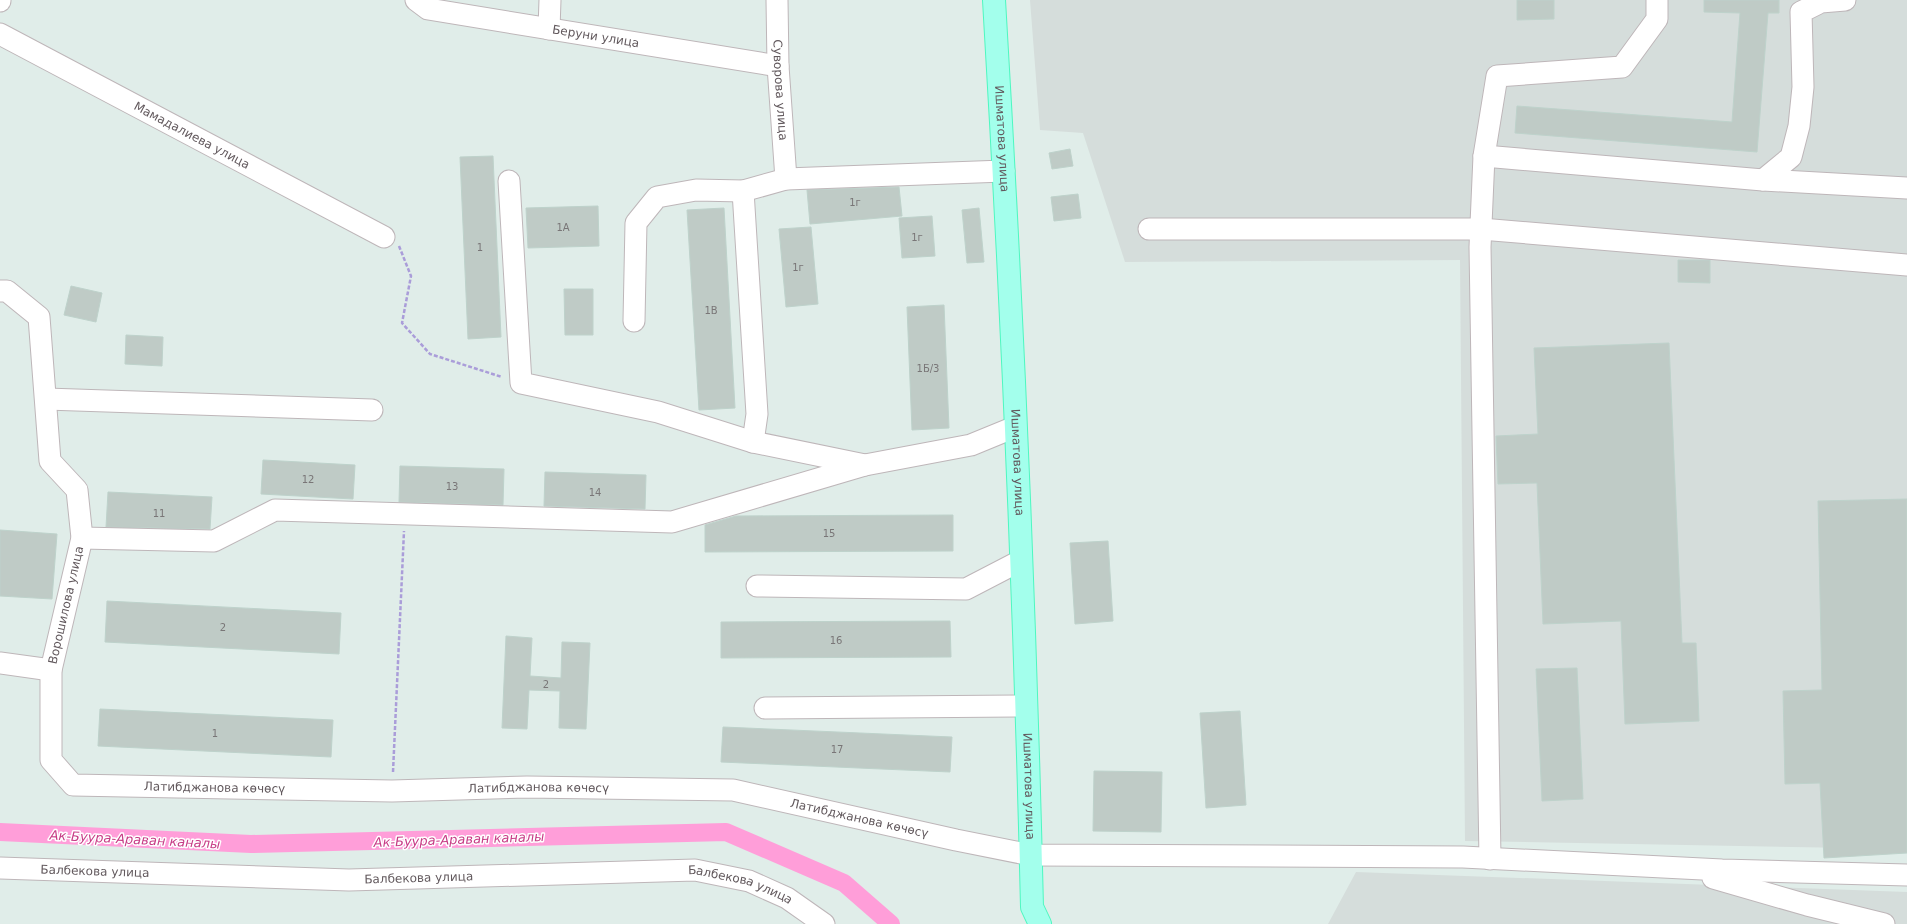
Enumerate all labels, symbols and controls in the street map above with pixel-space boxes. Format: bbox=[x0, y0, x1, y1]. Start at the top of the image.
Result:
street label: Беруни улица bbox=[551, 22, 640, 50]
street label: Суворова улица bbox=[771, 39, 790, 141]
street label: Ишматова улица bbox=[992, 85, 1012, 193]
street label: Мамадалиева улица bbox=[132, 99, 252, 172]
house number: 1г bbox=[849, 197, 861, 208]
house number: 1А bbox=[556, 222, 570, 233]
house number: 1г bbox=[911, 232, 923, 243]
house number: 1 bbox=[477, 242, 483, 253]
house number: 1г bbox=[792, 262, 804, 273]
house number: 1В bbox=[704, 305, 718, 316]
house number: 1Б/3 bbox=[917, 363, 939, 374]
street label: Ишматова улица bbox=[1008, 409, 1027, 516]
house number: 12 bbox=[302, 474, 314, 485]
house number: 13 bbox=[446, 481, 458, 492]
house number: 14 bbox=[589, 487, 601, 498]
house number: 11 bbox=[153, 508, 165, 519]
house number: 15 bbox=[823, 528, 835, 539]
street label: Ворошилова улица bbox=[46, 545, 86, 665]
house number: 2 bbox=[220, 622, 226, 633]
house number: 16 bbox=[830, 635, 842, 646]
house number: 2 bbox=[543, 679, 549, 690]
house number: 1 bbox=[212, 728, 218, 739]
street label: Ишматова улица bbox=[1020, 732, 1037, 840]
house number: 17 bbox=[831, 744, 843, 755]
street label: Латибджанова көчөсү bbox=[144, 779, 285, 796]
street label: Латибджанова көчөсү bbox=[468, 780, 609, 796]
street label: Латибджанова көчөсү bbox=[789, 796, 930, 841]
water label: Ак-Буура-Араван каналы bbox=[48, 827, 221, 851]
water label: Ак-Буура-Араван каналы bbox=[372, 829, 545, 850]
street label: Балбекова улица bbox=[40, 862, 150, 880]
street label: Балбекова улица bbox=[688, 863, 795, 907]
street label: Балбекова улица bbox=[364, 869, 473, 887]

